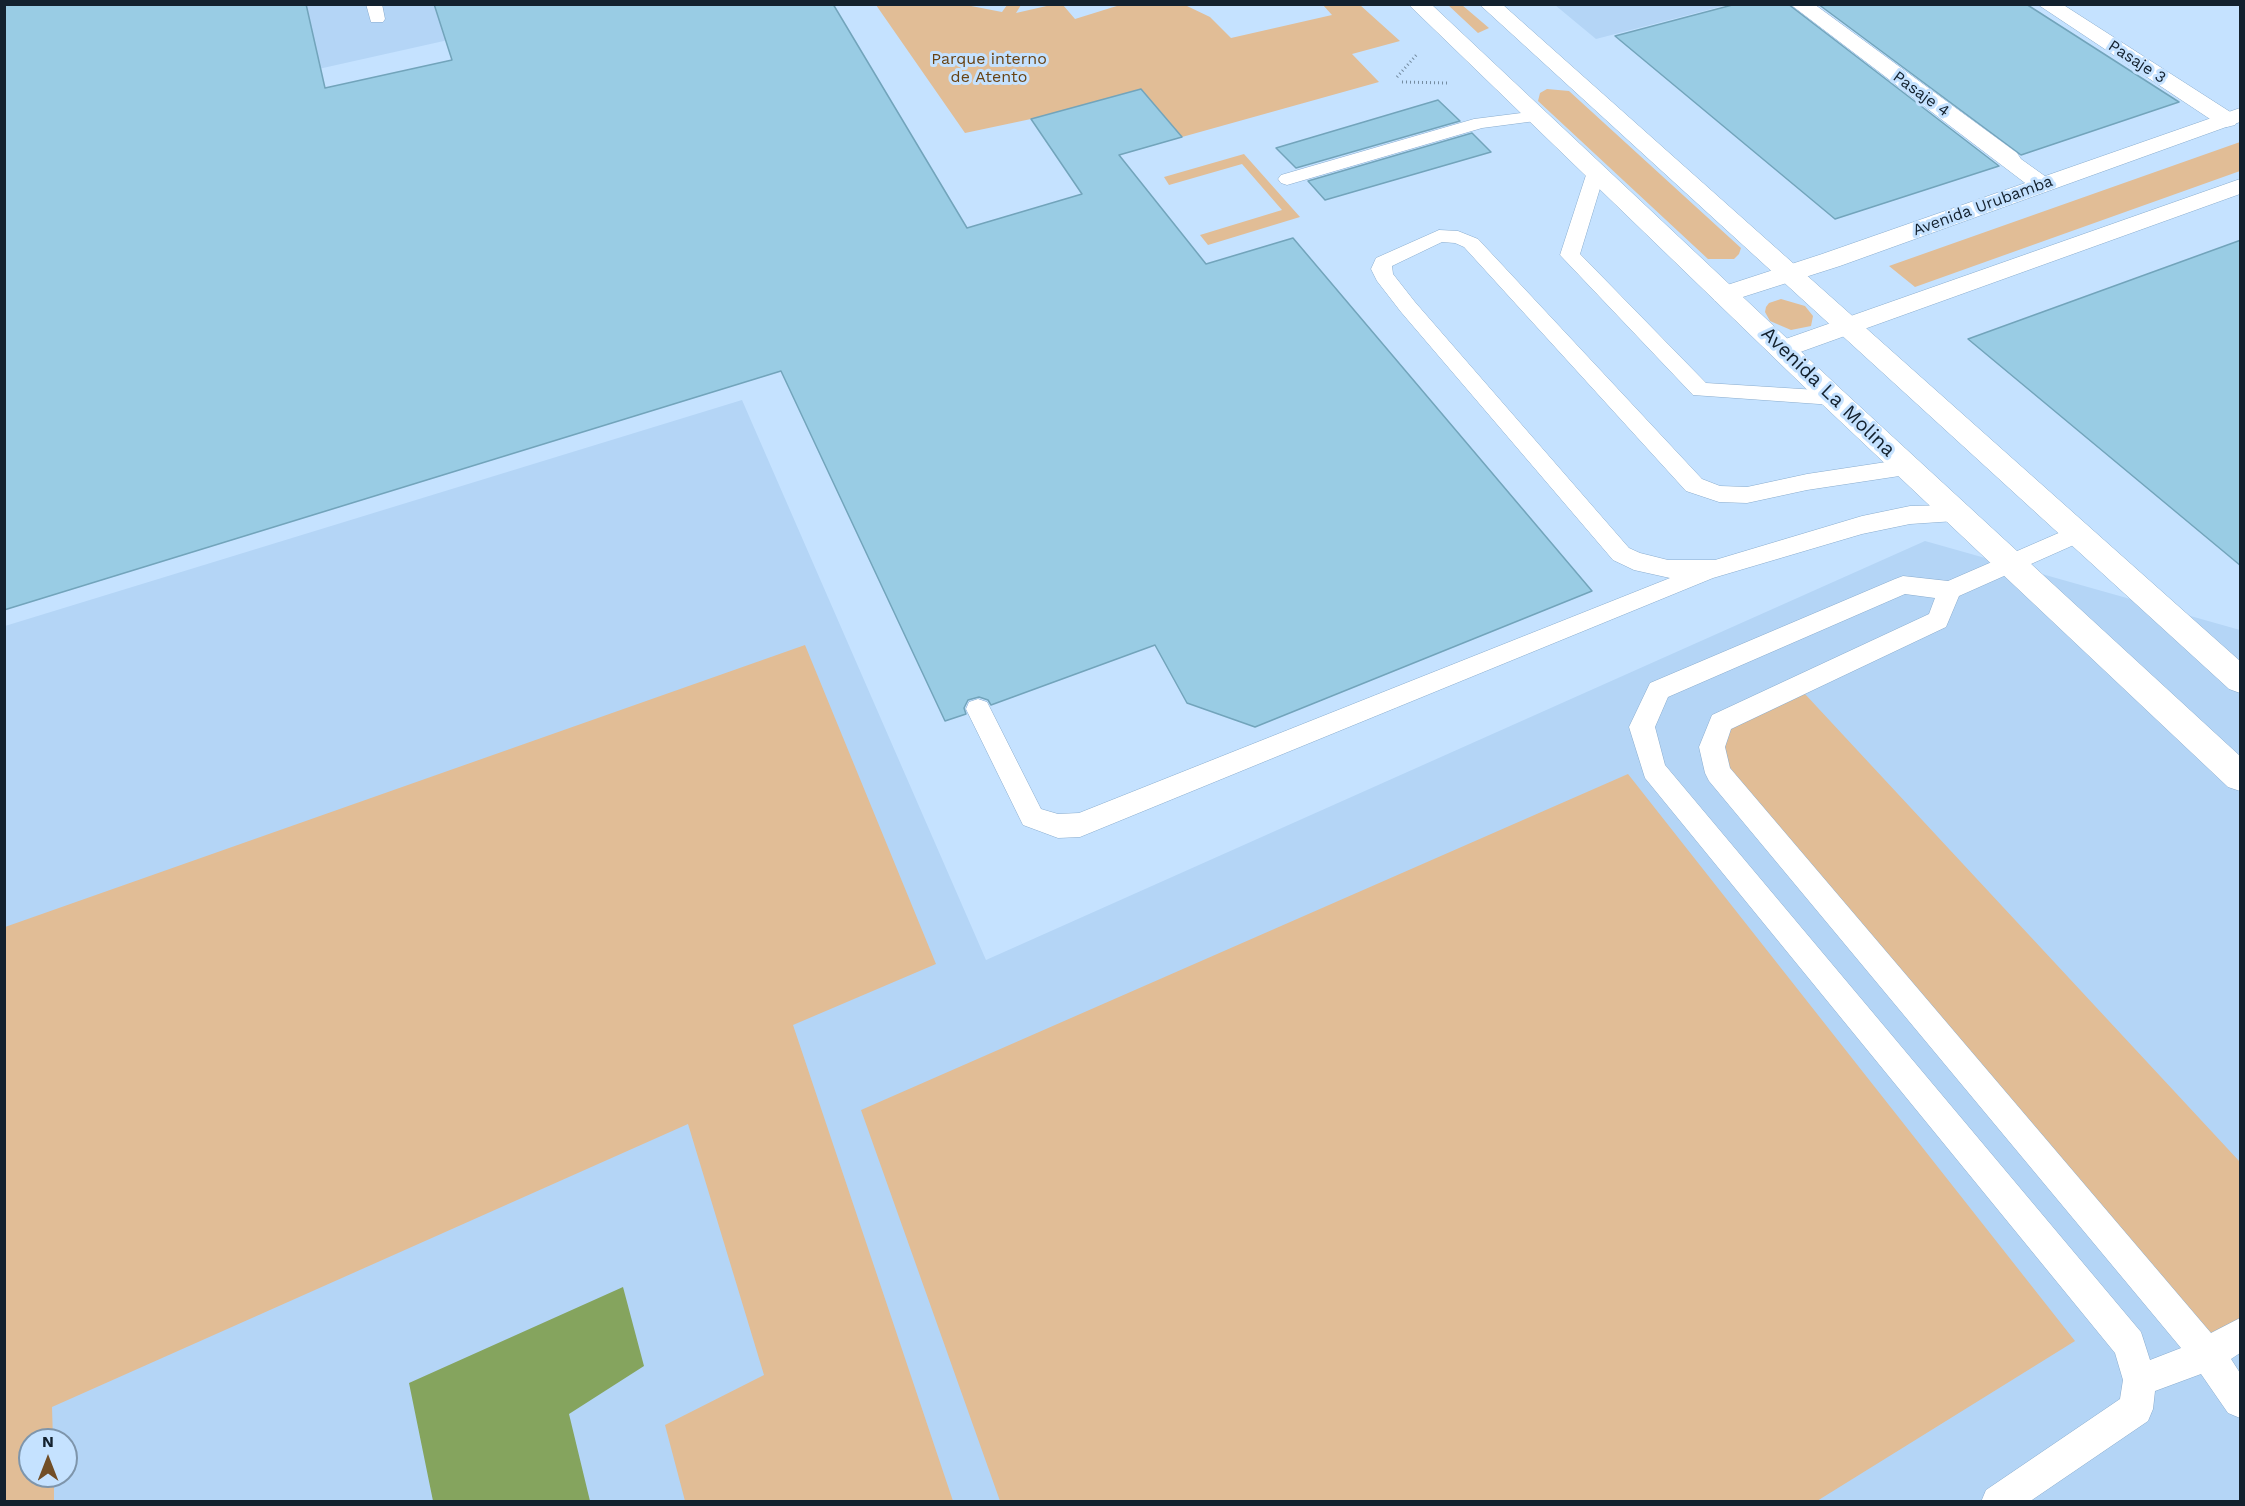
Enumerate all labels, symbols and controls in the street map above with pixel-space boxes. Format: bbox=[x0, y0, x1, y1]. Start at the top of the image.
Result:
street label: Pasaje 3 bbox=[2105, 36, 2169, 88]
park label: Parque interno de Atento bbox=[931, 49, 1047, 87]
street label: Pasaje 4 bbox=[1889, 67, 1953, 121]
street label: Avenida Urubamba bbox=[1910, 172, 2056, 240]
street label: Avenida La Molina bbox=[1756, 322, 1900, 462]
north arrow bbox=[18, 1428, 78, 1488]
text: N bbox=[42, 1432, 54, 1451]

